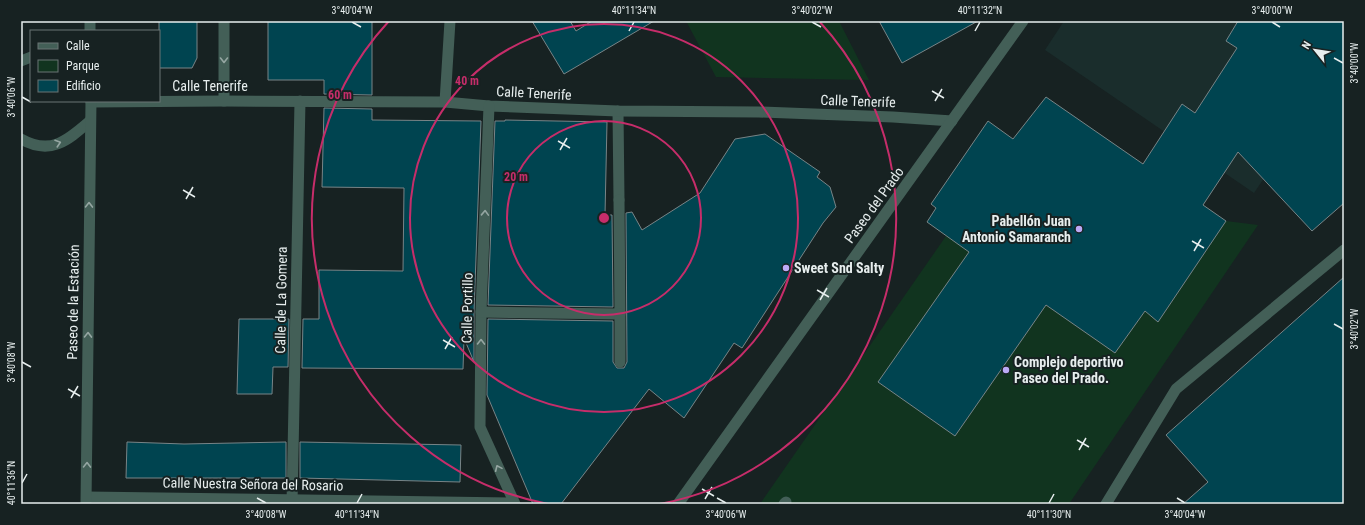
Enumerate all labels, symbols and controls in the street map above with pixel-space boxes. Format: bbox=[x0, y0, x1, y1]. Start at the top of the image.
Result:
text: 3°40'04"W bbox=[332, 5, 373, 16]
text: 40°11'34"N bbox=[612, 5, 656, 16]
text: 3°40'02"W bbox=[792, 5, 833, 16]
text: 40°11'32"N bbox=[958, 5, 1002, 16]
text: 3°40'00"W bbox=[1252, 5, 1293, 16]
legend bbox=[30, 30, 160, 102]
north arrow bbox=[1295, 30, 1335, 70]
text: Calle bbox=[66, 39, 90, 53]
text: N bbox=[1299, 39, 1314, 51]
text: 3°40'00"W bbox=[1349, 42, 1360, 84]
one-way arrow bbox=[220, 57, 228, 63]
text: Parque bbox=[66, 59, 100, 73]
text: 40 m bbox=[455, 74, 479, 88]
text: 3°40'06"W bbox=[6, 76, 17, 118]
street label: Calle Tenerife bbox=[172, 78, 248, 94]
text: Edificio bbox=[66, 79, 101, 93]
street label: Calle Tenerife bbox=[496, 83, 572, 103]
text: 60 m bbox=[328, 88, 352, 102]
street label: Calle Tenerife bbox=[820, 92, 896, 110]
one-way arrow bbox=[55, 140, 62, 148]
street label: Paseo del Prado bbox=[841, 164, 907, 246]
text: 20 m bbox=[504, 170, 528, 184]
one-way arrow bbox=[85, 202, 93, 208]
one-way arrow bbox=[481, 210, 489, 216]
centre of rings bbox=[597, 211, 611, 225]
place label: Pabellón Juan Antonio Samaranch bbox=[962, 213, 1071, 245]
marker: Pabellón Juan Antonio Samaranch bbox=[1074, 224, 1084, 234]
street label: Paseo de la Estación bbox=[64, 244, 82, 360]
street label: Calle de La Gomera bbox=[272, 246, 290, 354]
place label: Sweet Snd Salty bbox=[794, 260, 885, 276]
marker: Sweet Snd Salty bbox=[781, 263, 791, 273]
street label: Calle Portillo bbox=[458, 272, 476, 344]
text: 3°40'02"W bbox=[1349, 308, 1360, 350]
one-way arrow bbox=[84, 332, 92, 338]
one-way arrow bbox=[477, 339, 485, 345]
text: 3°40'08"W bbox=[6, 341, 17, 383]
place label: Complejo deportivo Paseo del Prado. bbox=[1014, 354, 1124, 386]
marker: Complejo deportivo Paseo del Prado. bbox=[1001, 365, 1011, 375]
text: 40°11'36"N bbox=[6, 461, 17, 505]
one-way arrow bbox=[83, 462, 91, 468]
one-way arrow bbox=[495, 465, 503, 472]
street label: Calle Nuestra Señora del Rosario bbox=[162, 474, 344, 494]
text: 3°40'08"W bbox=[246, 509, 287, 520]
text: 40°11'34"N bbox=[335, 509, 379, 520]
text: 3°40'06"W bbox=[706, 509, 747, 520]
text: 40°11'30"N bbox=[1027, 509, 1071, 520]
text: 3°40'04"W bbox=[1165, 509, 1206, 520]

